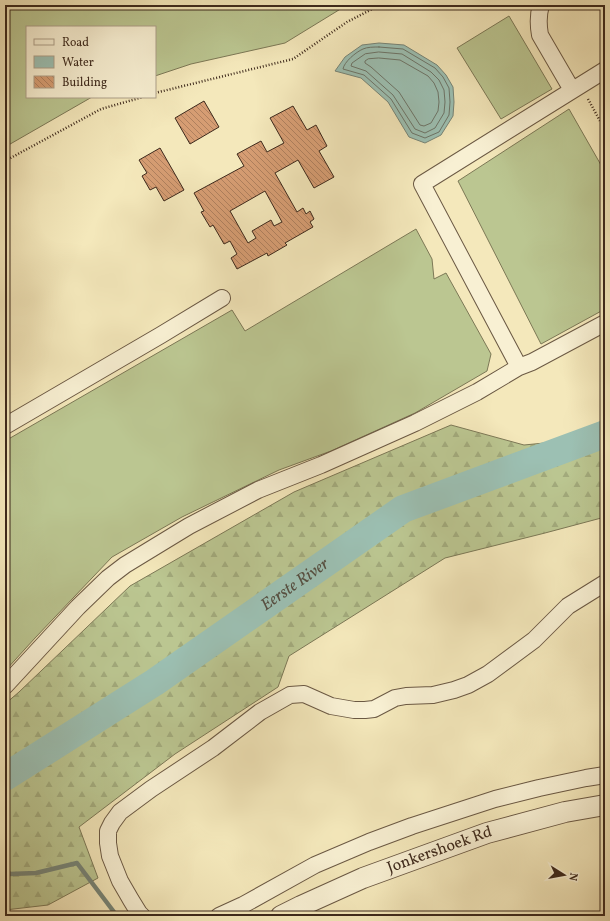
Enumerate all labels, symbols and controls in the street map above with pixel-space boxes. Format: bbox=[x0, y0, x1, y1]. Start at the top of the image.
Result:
legend bbox=[26, 26, 156, 98]
text: Road bbox=[62, 35, 89, 51]
text: Water bbox=[62, 55, 94, 71]
text: Building bbox=[62, 75, 107, 91]
water label: Eerste River bbox=[256, 552, 334, 616]
street label: Jonkershoek Rd bbox=[384, 821, 495, 879]
north arrow bbox=[544, 855, 584, 895]
text: N bbox=[564, 871, 580, 882]

